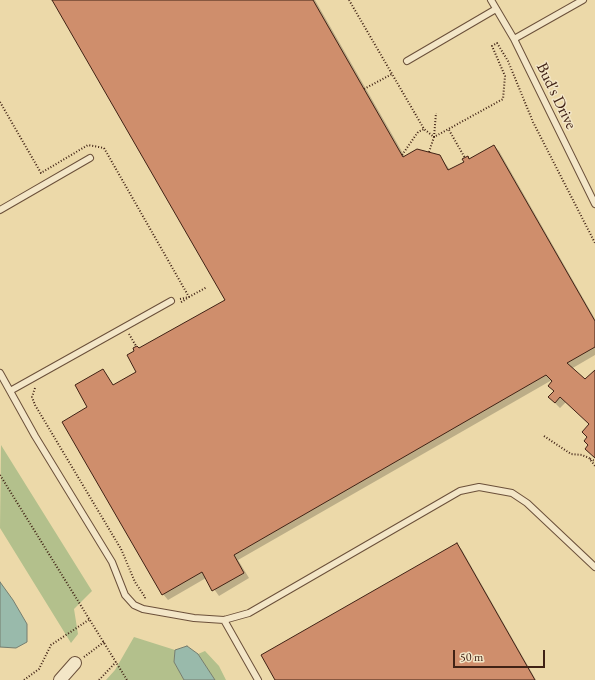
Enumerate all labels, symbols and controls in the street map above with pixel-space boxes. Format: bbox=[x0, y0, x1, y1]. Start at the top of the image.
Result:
street label: Bud's Drive bbox=[532, 60, 580, 132]
scale bar bbox=[455, 642, 547, 668]
text: 50 m bbox=[460, 649, 483, 665]

